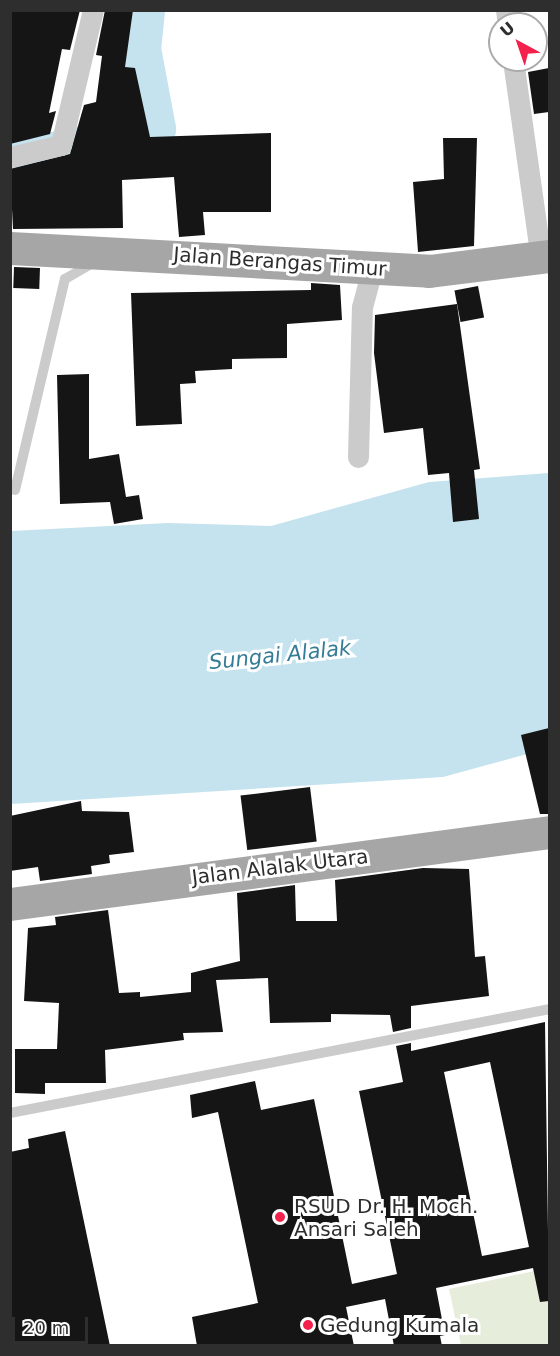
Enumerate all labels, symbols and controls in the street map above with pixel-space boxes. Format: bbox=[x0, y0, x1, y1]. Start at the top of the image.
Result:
north arrow bbox=[488, 12, 548, 72]
text: U bbox=[496, 18, 518, 41]
street label: Jalan Berangas Timur bbox=[173, 243, 387, 281]
water label: Sungai Alalak bbox=[208, 635, 352, 675]
street label: Jalan Alalak Utara bbox=[190, 844, 370, 890]
place label: RSUD Dr. H. Moch. Ansari Saleh bbox=[294, 1194, 478, 1241]
marker: RSUD Dr. H. Moch. Ansari Saleh bbox=[271, 1208, 289, 1226]
scale bar bbox=[15, 1305, 92, 1343]
place label: Gedung Kumala bbox=[320, 1313, 479, 1337]
text: 20 m bbox=[23, 1317, 69, 1338]
marker: Gedung Kumala bbox=[301, 1318, 315, 1332]

